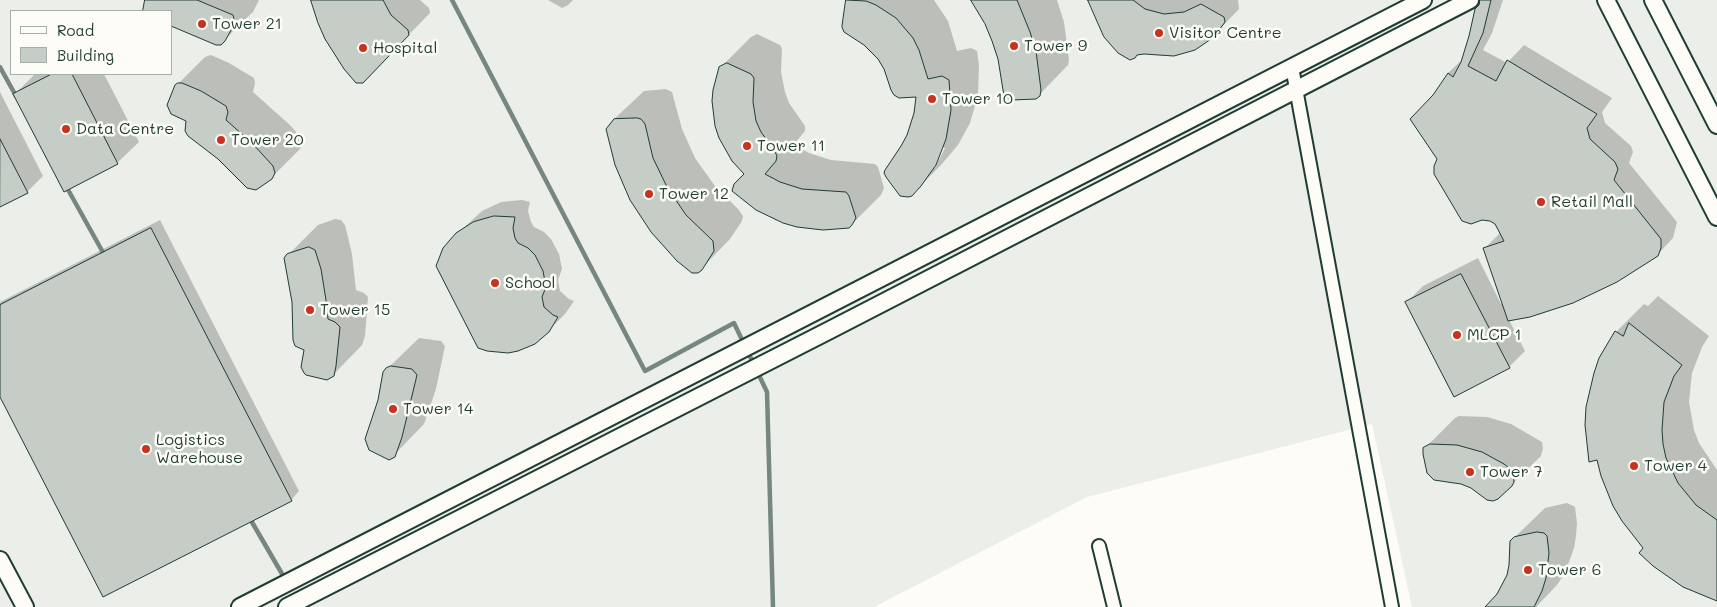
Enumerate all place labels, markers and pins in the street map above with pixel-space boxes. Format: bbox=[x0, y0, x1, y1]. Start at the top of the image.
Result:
place label: Tower 21 bbox=[212, 14, 282, 34]
marker: Tower 21 bbox=[196, 18, 208, 30]
place label: Visitor Centre bbox=[1169, 23, 1282, 43]
marker: Visitor Centre bbox=[1153, 27, 1165, 39]
place label: Tower 9 bbox=[1024, 36, 1087, 56]
place label: Hospital bbox=[373, 38, 437, 58]
marker: Tower 9 bbox=[1008, 40, 1020, 52]
marker: Hospital bbox=[357, 42, 369, 54]
place label: Tower 10 bbox=[942, 89, 1013, 109]
marker: Tower 10 bbox=[926, 93, 938, 105]
place label: Data Centre bbox=[76, 119, 174, 139]
marker: Data Centre bbox=[60, 123, 72, 135]
place label: Tower 20 bbox=[231, 130, 304, 150]
marker: Tower 20 bbox=[215, 134, 227, 146]
place label: Tower 11 bbox=[757, 136, 825, 156]
marker: Tower 11 bbox=[741, 140, 753, 152]
place label: Tower 12 bbox=[659, 184, 729, 204]
marker: Tower 12 bbox=[643, 188, 655, 200]
place label: Retail Mall bbox=[1551, 192, 1633, 212]
marker: Retail Mall bbox=[1535, 196, 1547, 208]
place label: School bbox=[505, 273, 555, 293]
marker: School bbox=[489, 277, 501, 289]
place label: Tower 15 bbox=[320, 300, 390, 320]
marker: Tower 15 bbox=[304, 304, 316, 316]
place label: MLCP 1 bbox=[1467, 325, 1522, 345]
marker: MLCP 1 bbox=[1451, 329, 1463, 341]
place label: Tower 14 bbox=[403, 399, 473, 419]
marker: Tower 14 bbox=[387, 403, 399, 415]
place label: Logistics Warehouse bbox=[156, 430, 243, 468]
marker: Logistics Warehouse bbox=[140, 443, 152, 455]
place label: Tower 4 bbox=[1644, 456, 1707, 476]
marker: Tower 4 bbox=[1628, 460, 1640, 472]
place label: Tower 7 bbox=[1480, 462, 1543, 482]
marker: Tower 7 bbox=[1464, 466, 1476, 478]
place label: Tower 6 bbox=[1538, 560, 1602, 580]
marker: Tower 6 bbox=[1522, 564, 1534, 576]

